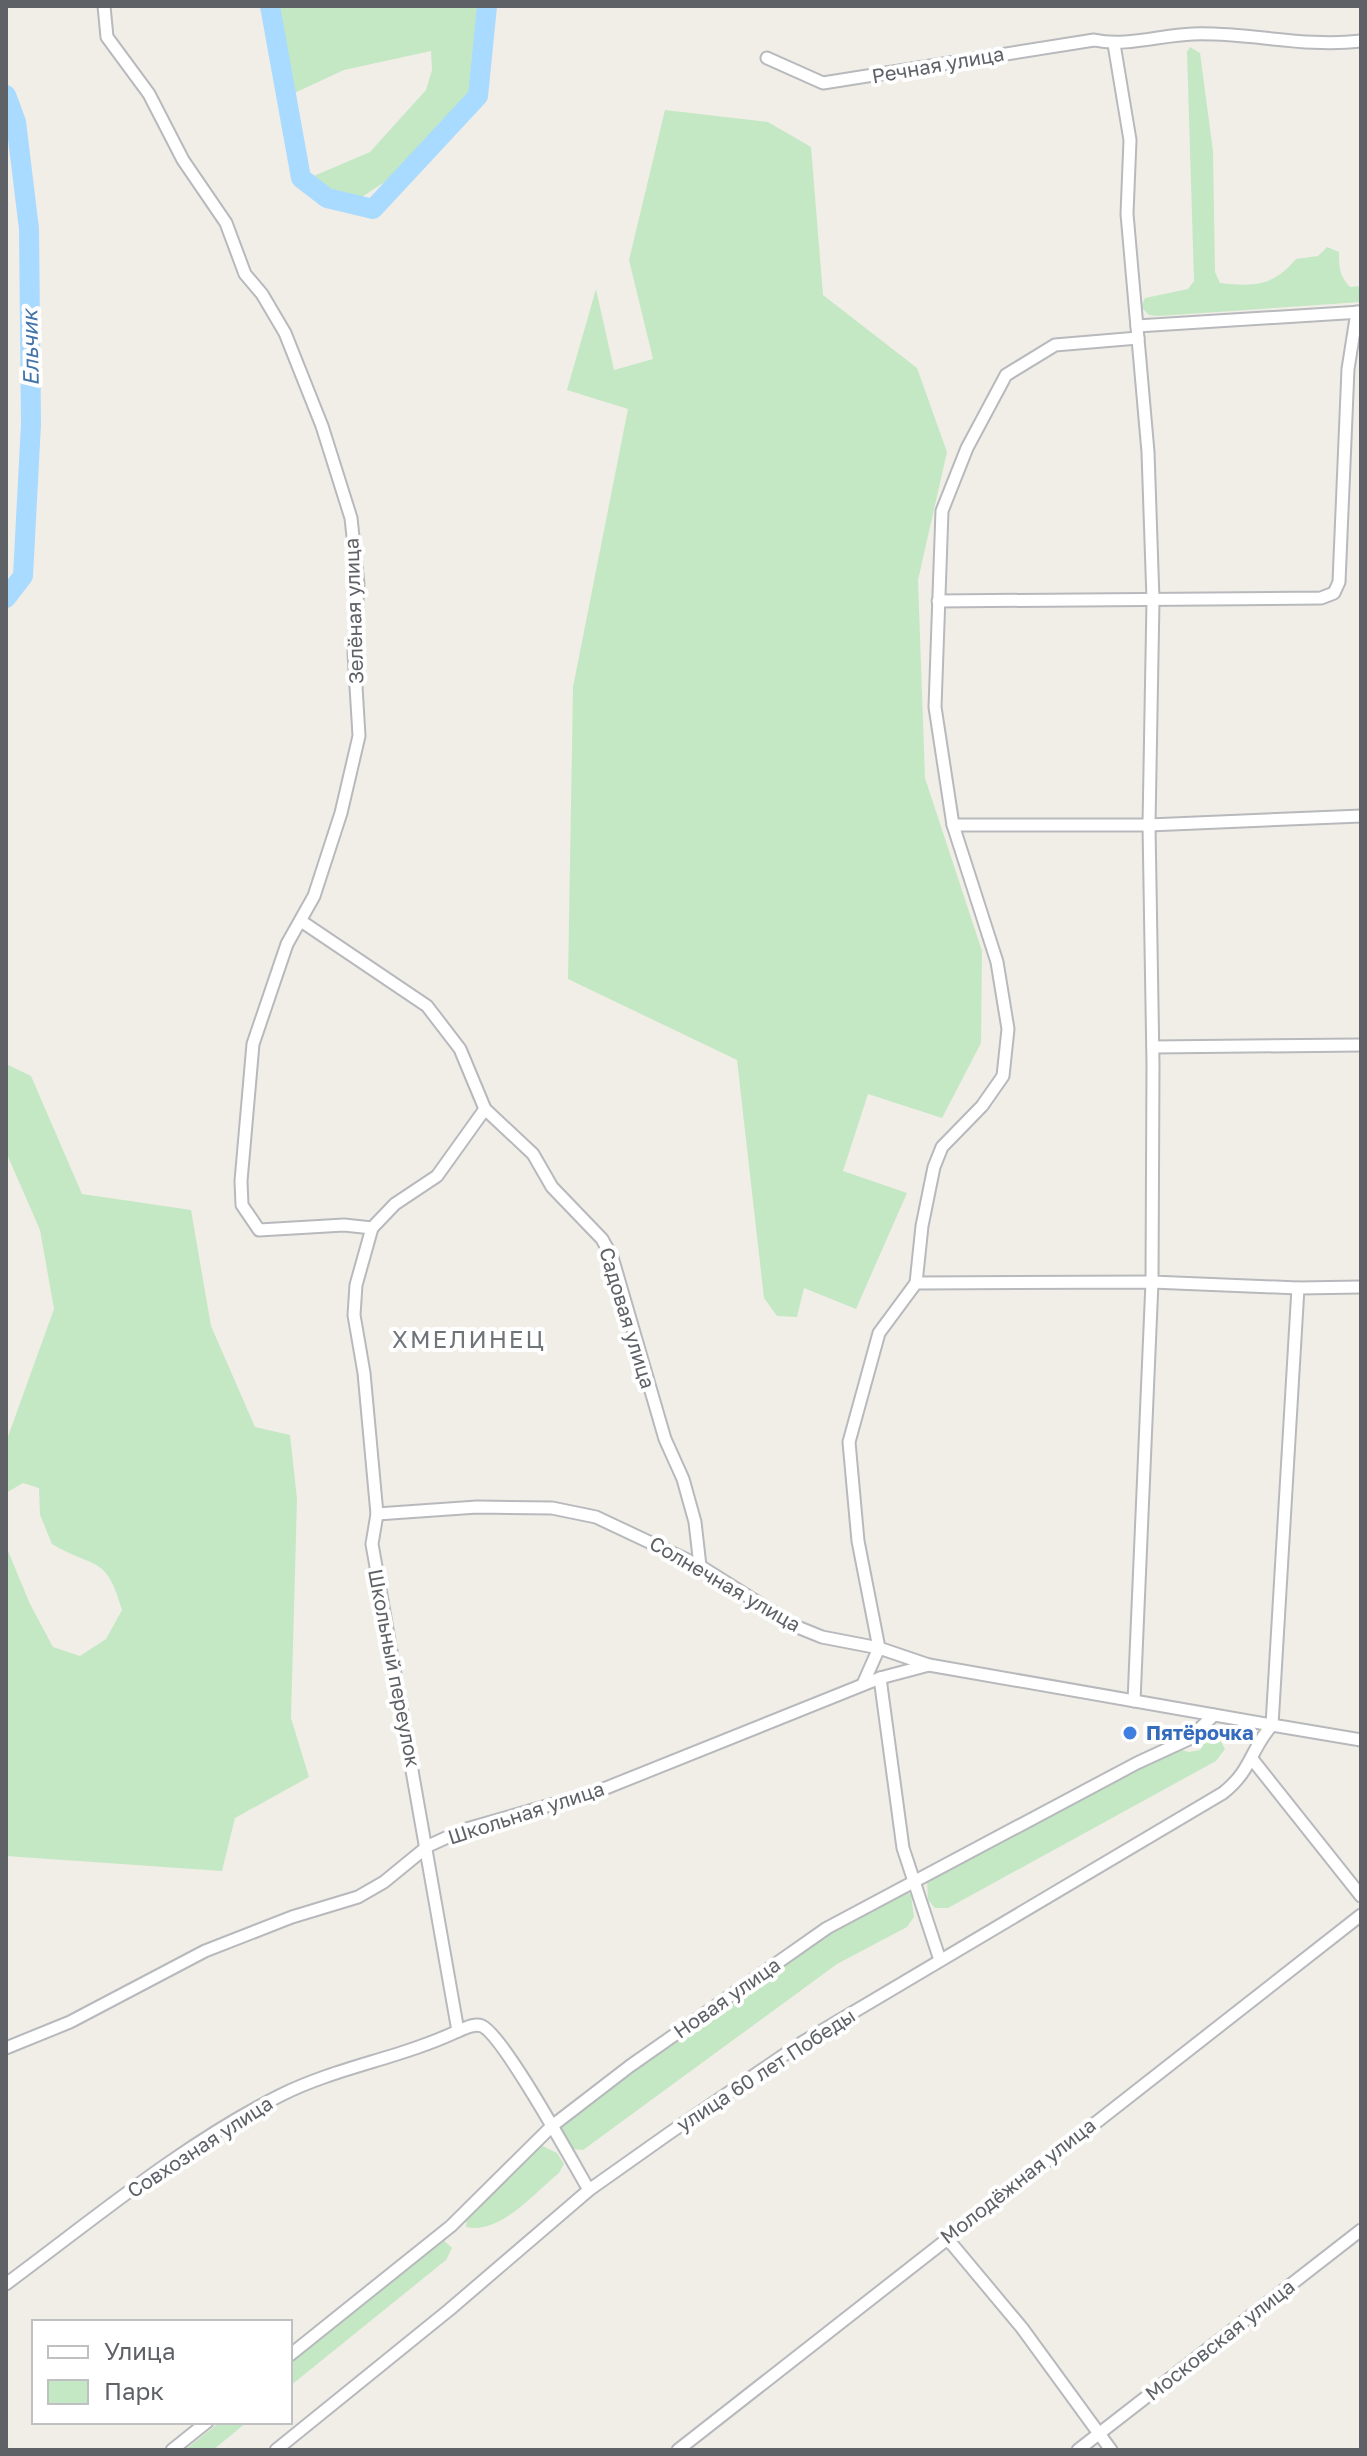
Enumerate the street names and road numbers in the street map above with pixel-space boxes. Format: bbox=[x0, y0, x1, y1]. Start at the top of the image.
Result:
street label: Речная улица bbox=[870, 41, 1006, 87]
street label: Зелёная улица bbox=[338, 538, 368, 684]
street label: Садовая улица bbox=[595, 1244, 661, 1391]
street label: Солнечная улица bbox=[646, 1530, 805, 1636]
street label: Школьный переулок bbox=[364, 1567, 426, 1769]
street label: Школьная улица bbox=[444, 1775, 607, 1849]
street label: Новая улица bbox=[668, 1952, 784, 2043]
street label: улица 60 лет Победы bbox=[672, 2002, 859, 2136]
street label: Совхозная улица bbox=[122, 2090, 277, 2202]
street label: Молодёжная улица bbox=[935, 2112, 1100, 2248]
street label: Московская улица bbox=[1140, 2273, 1299, 2405]

